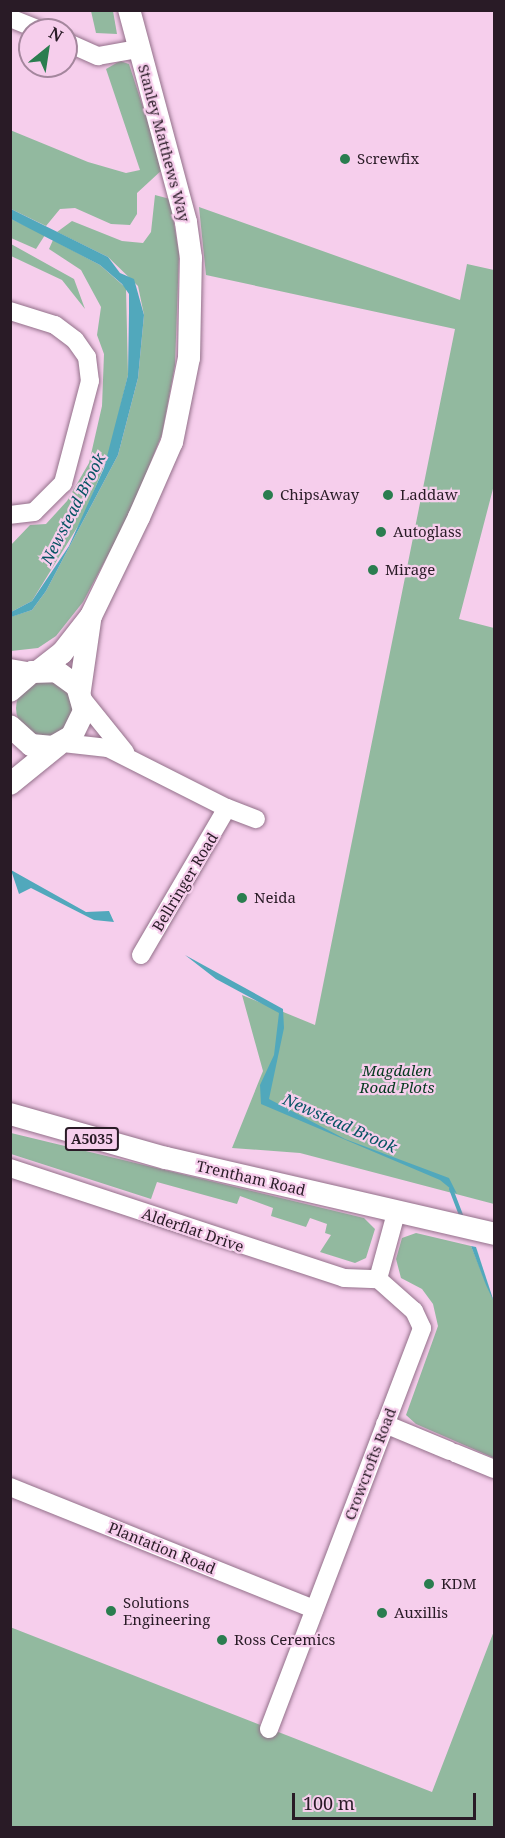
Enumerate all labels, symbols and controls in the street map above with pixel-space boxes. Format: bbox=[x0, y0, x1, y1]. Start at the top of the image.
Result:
north arrow bbox=[18, 18, 78, 78]
text: N bbox=[45, 21, 67, 47]
street label: Stanley Matthews Way bbox=[134, 62, 194, 224]
place label: Screwfix bbox=[357, 150, 419, 168]
marker: Screwfix bbox=[338, 152, 352, 166]
water label: Newstead Brook bbox=[37, 450, 109, 568]
place label: ChipsAway bbox=[280, 486, 359, 504]
place label: Laddaw bbox=[400, 486, 458, 504]
marker: ChipsAway bbox=[261, 488, 275, 502]
marker: Laddaw bbox=[381, 488, 395, 502]
place label: Autoglass bbox=[393, 523, 461, 541]
marker: Autoglass bbox=[374, 525, 388, 539]
place label: Mirage bbox=[385, 561, 435, 579]
marker: Mirage bbox=[366, 563, 380, 577]
street label: Bellringer Road bbox=[148, 829, 222, 935]
place label: Neida bbox=[254, 889, 296, 907]
marker: Neida bbox=[235, 891, 249, 905]
park label: Magdalen Road Plots bbox=[360, 1061, 434, 1096]
water label: Newstead Brook bbox=[280, 1089, 400, 1157]
road number: A5035 bbox=[64, 1128, 121, 1150]
street label: Trentham Road bbox=[195, 1157, 307, 1199]
street label: Alderflat Drive bbox=[140, 1204, 246, 1256]
street label: Crowcrofts Road bbox=[340, 1405, 400, 1523]
street label: Plantation Road bbox=[106, 1518, 218, 1578]
place label: KDM bbox=[441, 1575, 476, 1593]
marker: KDM bbox=[422, 1577, 436, 1591]
place label: Solutions Engineering bbox=[123, 1593, 210, 1628]
marker: Solutions Engineering bbox=[104, 1604, 118, 1618]
place label: Auxillis bbox=[394, 1604, 448, 1622]
marker: Auxillis bbox=[375, 1606, 389, 1620]
place label: Ross Ceremics bbox=[234, 1631, 335, 1649]
marker: Ross Ceremics bbox=[215, 1633, 229, 1647]
scale bar bbox=[295, 1781, 480, 1819]
text: 100 m bbox=[303, 1791, 355, 1815]

